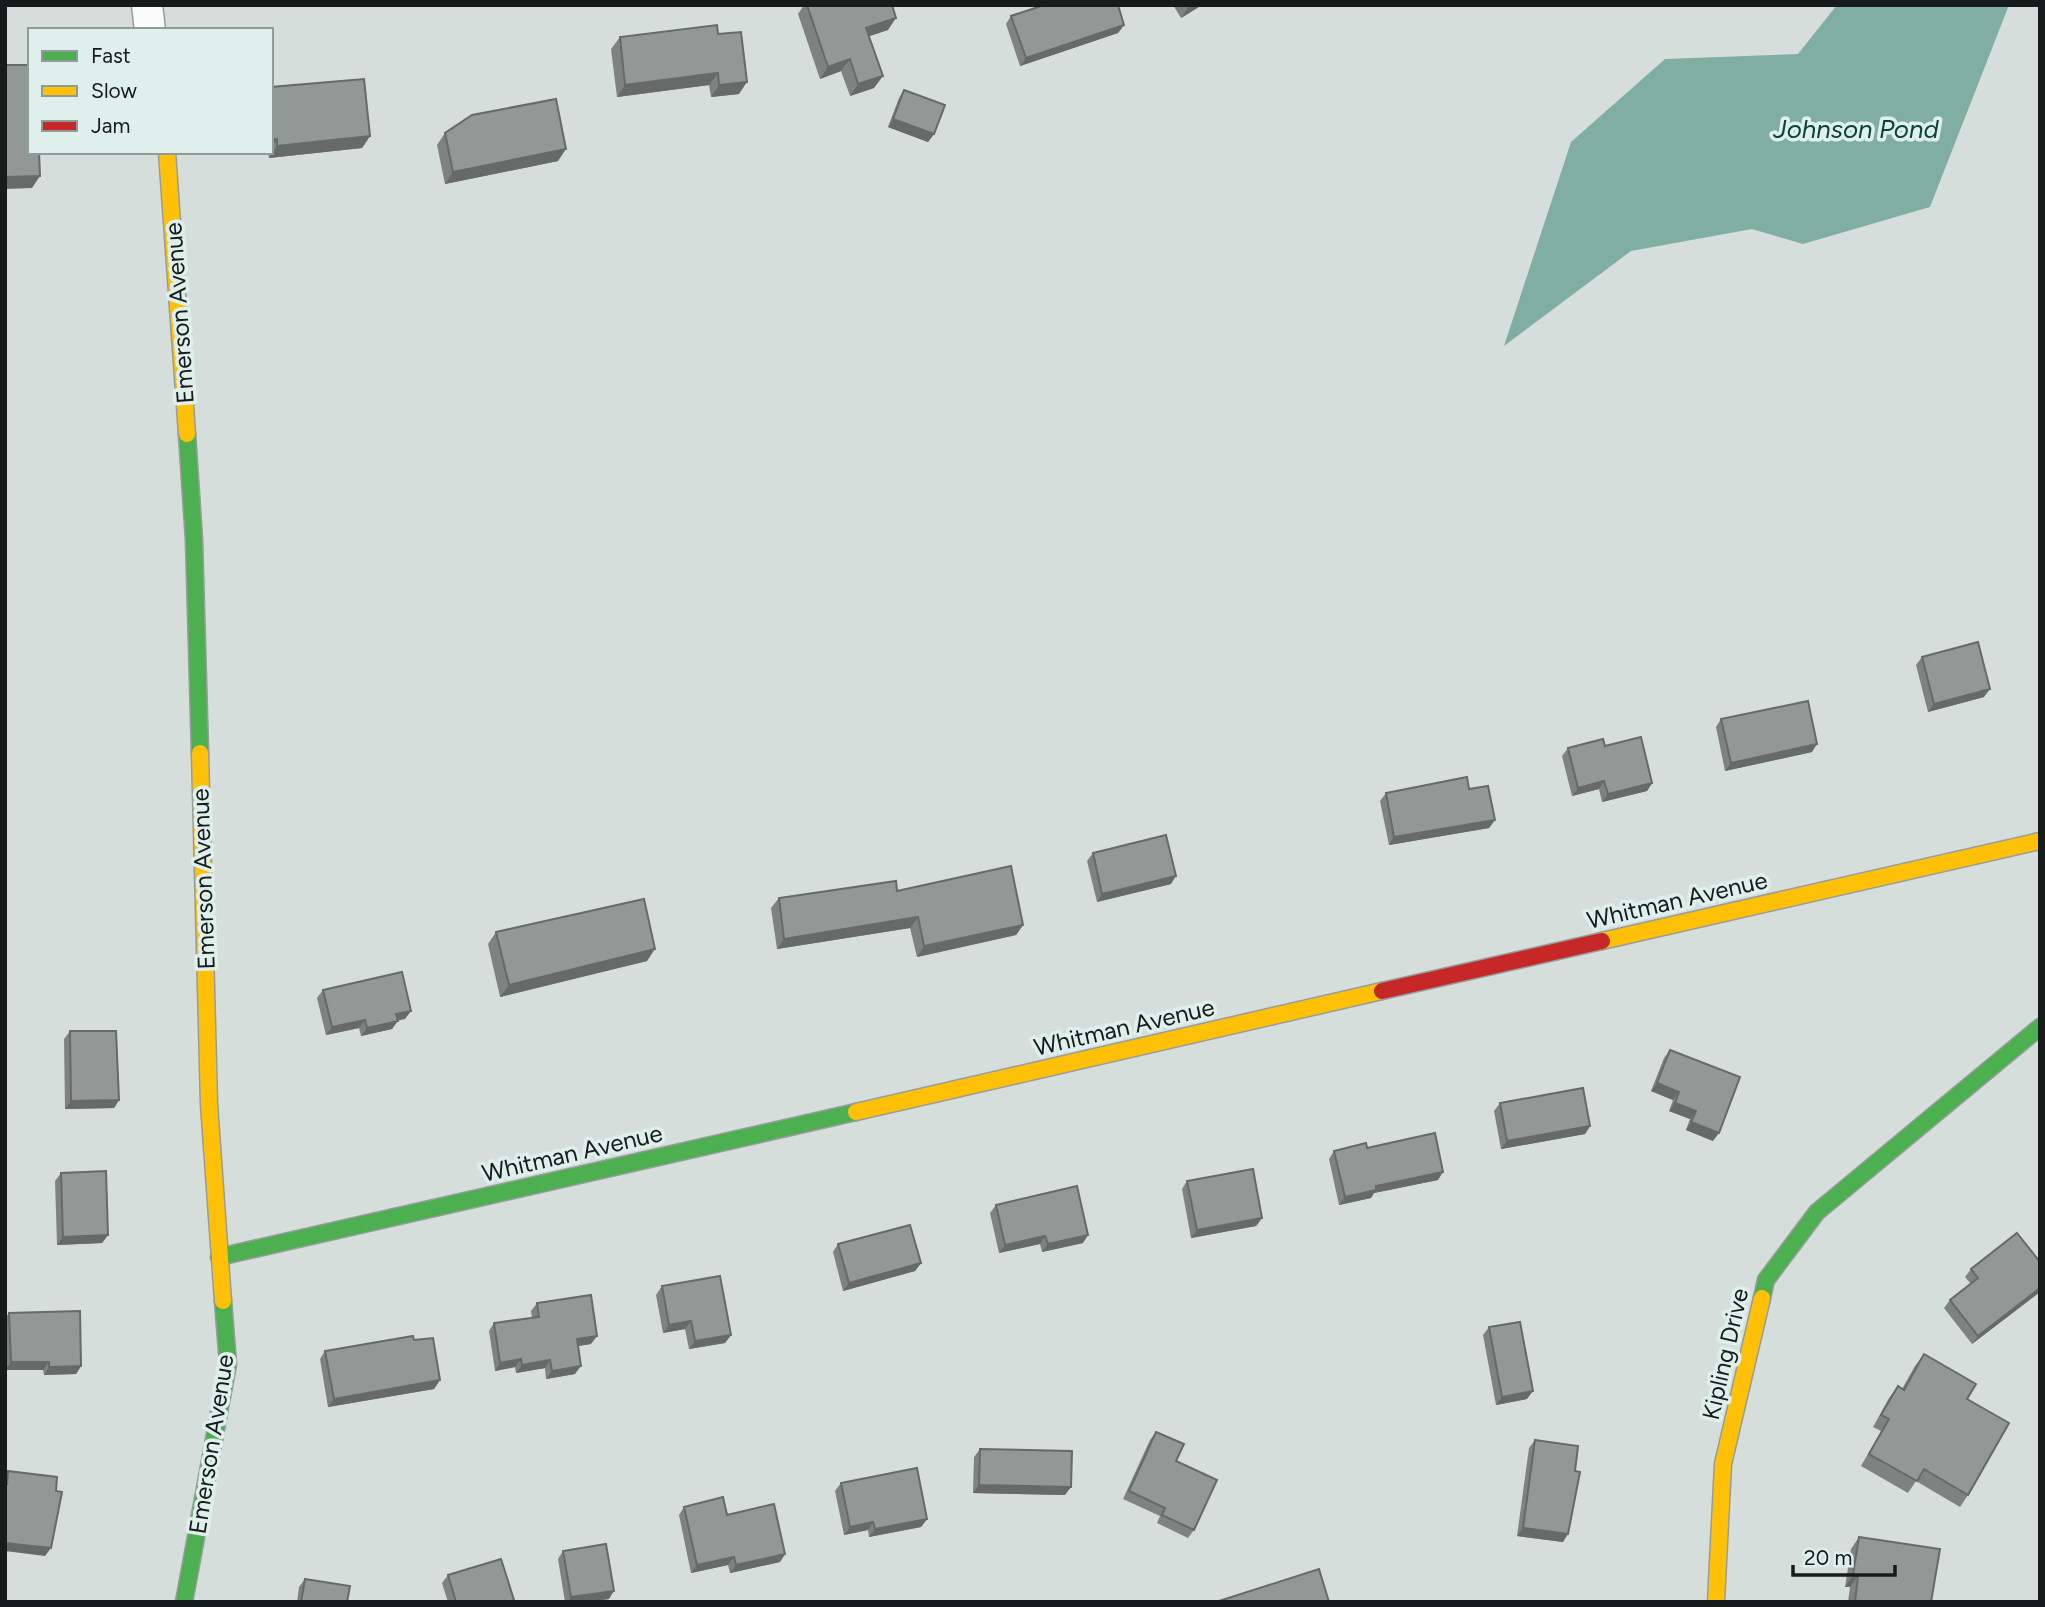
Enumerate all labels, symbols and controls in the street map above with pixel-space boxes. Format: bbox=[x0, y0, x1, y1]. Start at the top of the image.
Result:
legend bbox=[28, 28, 273, 154]
text: Fast bbox=[91, 43, 131, 68]
text: Slow bbox=[91, 78, 137, 103]
text: Jam bbox=[91, 113, 130, 138]
water label: Johnson Pond bbox=[1772, 113, 1939, 145]
street label: Emerson Avenue bbox=[158, 221, 200, 405]
street label: Emerson Avenue bbox=[185, 788, 221, 970]
street label: Whitman Avenue bbox=[1584, 865, 1770, 935]
street label: Whitman Avenue bbox=[1031, 992, 1217, 1062]
street label: Whitman Avenue bbox=[479, 1118, 665, 1188]
street label: Kipling Drive bbox=[1696, 1285, 1754, 1423]
street label: Emerson Avenue bbox=[182, 1352, 240, 1536]
scale bar bbox=[1793, 1534, 1895, 1578]
text: 20 m bbox=[1804, 1545, 1852, 1570]

